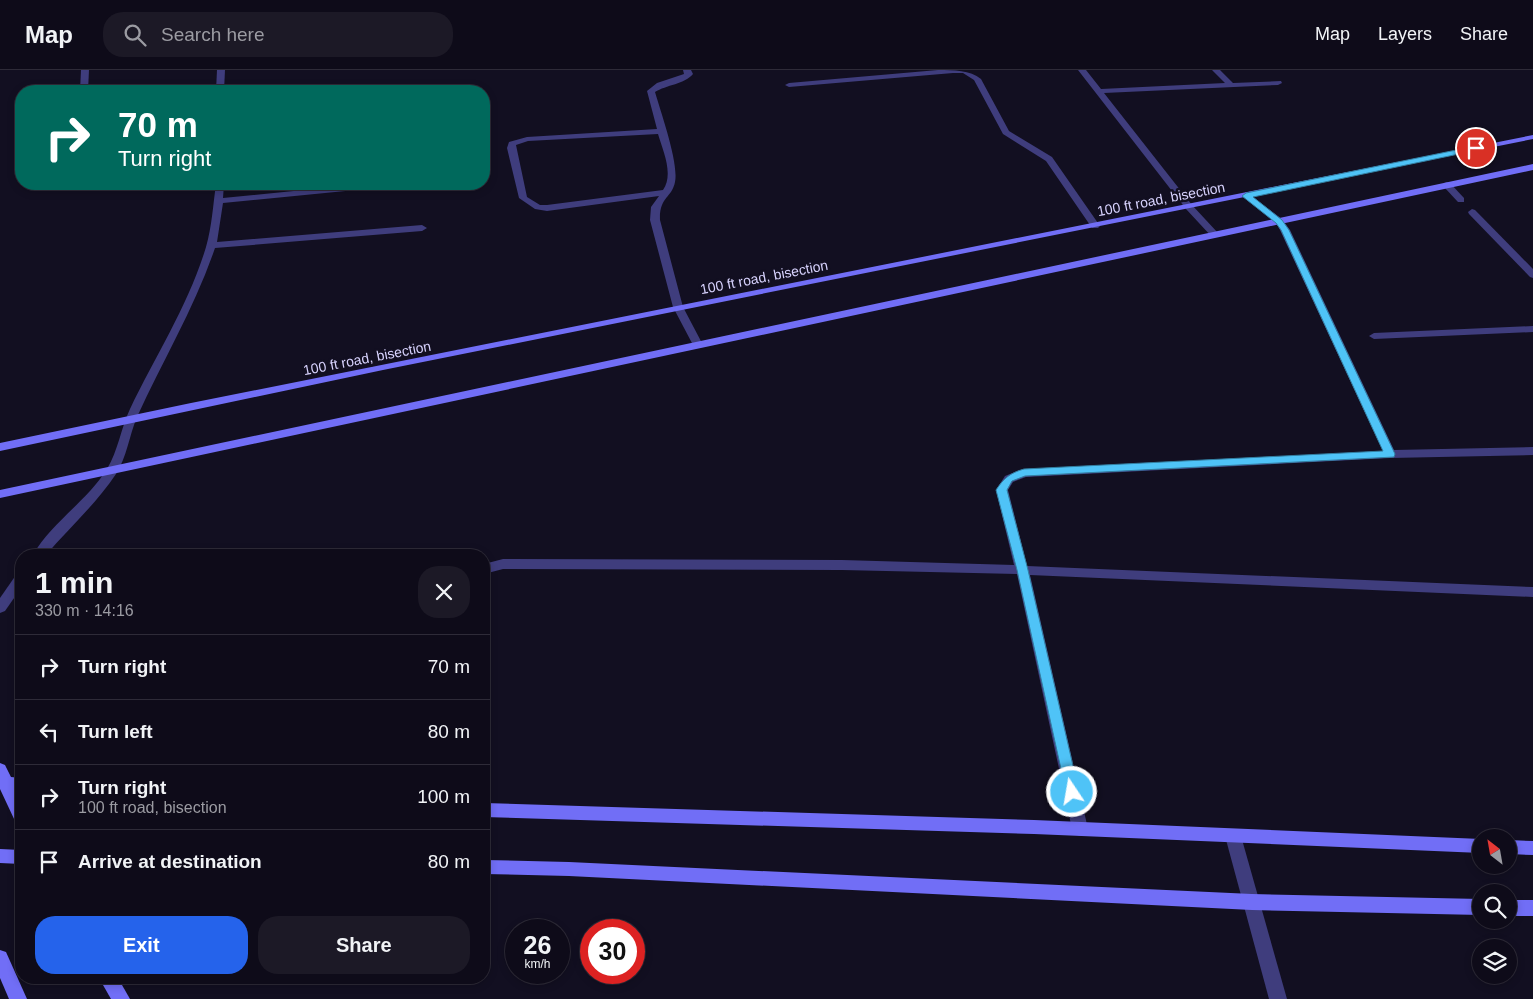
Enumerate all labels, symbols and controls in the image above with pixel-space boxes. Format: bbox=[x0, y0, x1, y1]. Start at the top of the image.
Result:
search box bbox=[103, 12, 453, 57]
text: Map bbox=[25, 21, 73, 48]
icon: search bbox=[121, 21, 149, 49]
text: Search here bbox=[161, 24, 265, 45]
text: Map bbox=[1315, 24, 1350, 44]
text: Layers bbox=[1378, 24, 1432, 44]
text: Share bbox=[1460, 24, 1508, 44]
icon: right bbox=[35, 105, 100, 170]
text: 70 m bbox=[118, 105, 198, 144]
pin bbox=[1455, 127, 1497, 169]
icon: arrive bbox=[1462, 134, 1490, 162]
text: Turn right bbox=[118, 146, 211, 171]
street label: 100 ft road, bisection bbox=[1096, 179, 1226, 219]
street label: 100 ft road, bisection bbox=[699, 257, 829, 297]
street label: 100 ft road, bisection bbox=[302, 338, 432, 378]
text: 1 min bbox=[35, 566, 113, 599]
button: close bbox=[418, 566, 470, 618]
text: 330 m · 14:16 bbox=[35, 602, 134, 619]
icon: right bbox=[35, 653, 63, 681]
text: Turn right bbox=[78, 656, 166, 677]
text: 70 m bbox=[428, 656, 470, 677]
icon: left bbox=[35, 718, 63, 746]
text: Turn left bbox=[78, 721, 153, 742]
text: 80 m bbox=[428, 721, 470, 742]
position arrow bbox=[1045, 765, 1097, 817]
text: Turn right bbox=[78, 777, 166, 798]
icon: right bbox=[35, 783, 63, 811]
text: 100 m bbox=[417, 786, 470, 807]
text: 100 ft road, bisection bbox=[78, 799, 227, 816]
north arrow bbox=[1472, 829, 1518, 874]
map controls bbox=[1472, 829, 1517, 984]
icon: arrive bbox=[35, 848, 63, 876]
text: Arrive at destination bbox=[78, 851, 262, 872]
text: 80 m bbox=[428, 851, 470, 872]
button: search bbox=[1472, 884, 1517, 929]
button: Exit bbox=[35, 916, 248, 974]
button: Share bbox=[258, 916, 470, 974]
speed limit sign: 30 bbox=[580, 919, 645, 984]
text: 26 bbox=[524, 931, 551, 959]
button: layers bbox=[1472, 939, 1517, 984]
text: km/h bbox=[524, 957, 551, 971]

